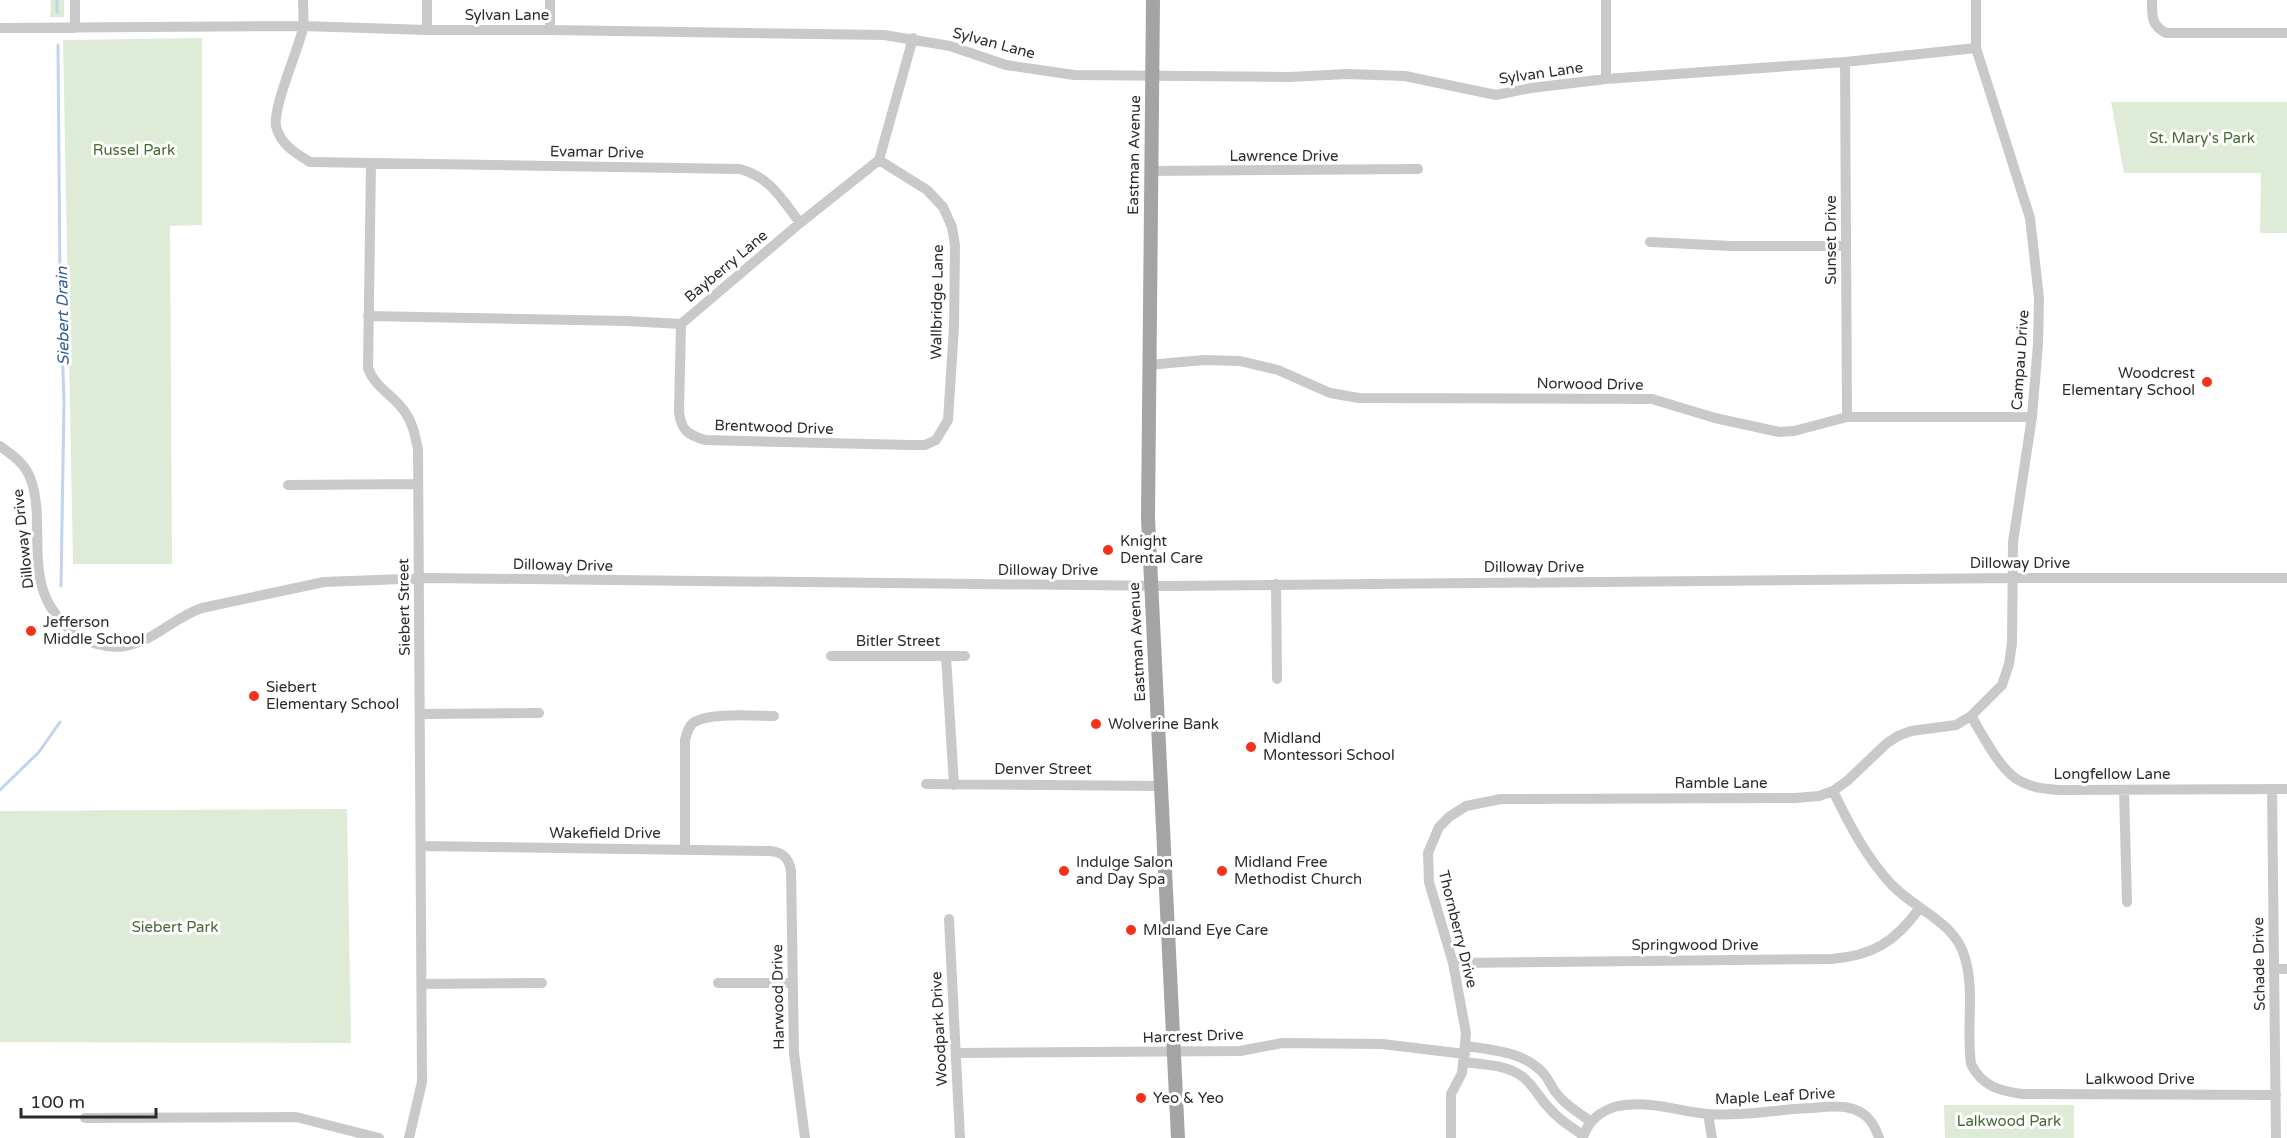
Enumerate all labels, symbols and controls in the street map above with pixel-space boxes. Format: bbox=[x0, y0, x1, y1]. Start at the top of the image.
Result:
street label: Sylvan Lane bbox=[465, 6, 549, 24]
street label: Sylvan Lane bbox=[951, 23, 1037, 63]
street label: Sylvan Lane bbox=[1498, 58, 1584, 88]
street label: Eastman Avenue bbox=[1124, 95, 1144, 215]
park label: St. Mary's Park bbox=[2149, 129, 2255, 147]
park label: Russel Park bbox=[93, 141, 175, 159]
street label: Evamar Drive bbox=[550, 142, 644, 162]
street label: Lawrence Drive bbox=[1229, 147, 1339, 165]
street label: Sunset Drive bbox=[1822, 195, 1840, 285]
street label: Bayberry Lane bbox=[681, 226, 771, 306]
street label: Wallbridge Lane bbox=[927, 244, 947, 360]
water label: Siebert Drain bbox=[52, 265, 74, 366]
street label: Campau Drive bbox=[2008, 309, 2032, 411]
place label: Woodcrest Elementary School bbox=[2062, 364, 2195, 399]
street label: Norwood Drive bbox=[1536, 374, 1644, 394]
marker: Woodcrest Elementary School bbox=[2200, 375, 2214, 389]
street label: Brentwood Drive bbox=[714, 416, 834, 438]
street label: Dilloway Drive bbox=[9, 488, 37, 590]
place label: Knight Dental Care bbox=[1120, 532, 1203, 567]
marker: Knight Dental Care bbox=[1101, 543, 1115, 557]
street label: Dilloway Drive bbox=[1970, 554, 2070, 572]
street label: Dilloway Drive bbox=[513, 555, 613, 575]
street label: Siebert Street bbox=[394, 558, 414, 656]
street label: Dilloway Drive bbox=[1484, 558, 1584, 576]
street label: Dilloway Drive bbox=[998, 561, 1098, 579]
street label: Eastman Avenue bbox=[1125, 582, 1149, 702]
place label: Jefferson Middle School bbox=[43, 613, 144, 648]
marker: Jefferson Middle School bbox=[24, 624, 38, 638]
street label: Bitler Street bbox=[856, 632, 941, 650]
place label: Siebert Elementary School bbox=[266, 678, 399, 713]
marker: Siebert Elementary School bbox=[247, 689, 261, 703]
place label: Wolverine Bank bbox=[1108, 715, 1219, 733]
marker: Wolverine Bank bbox=[1089, 717, 1103, 731]
place label: Midland Montessori School bbox=[1263, 729, 1395, 764]
marker: Midland Montessori School bbox=[1244, 740, 1258, 754]
street label: Denver Street bbox=[994, 760, 1092, 778]
street label: Longfellow Lane bbox=[2053, 765, 2171, 783]
street label: Ramble Lane bbox=[1674, 774, 1768, 792]
street label: Wakefield Drive bbox=[549, 824, 661, 842]
place label: Indulge Salon and Day Spa bbox=[1076, 853, 1173, 888]
place label: Midland Free Methodist Church bbox=[1234, 853, 1362, 888]
marker: Indulge Salon and Day Spa bbox=[1057, 864, 1071, 878]
marker: Midland Free Methodist Church bbox=[1215, 864, 1229, 878]
street label: Thornberry Drive bbox=[1435, 868, 1481, 990]
street label: Schade Drive bbox=[2249, 917, 2269, 1011]
park label: Siebert Park bbox=[132, 918, 218, 936]
place label: MIdland Eye Care bbox=[1143, 921, 1268, 939]
marker: MIdland Eye Care bbox=[1124, 923, 1138, 937]
street label: Springwood Drive bbox=[1632, 936, 1759, 954]
street label: Harwood Drive bbox=[768, 944, 788, 1050]
street label: Woodpark Drive bbox=[927, 971, 951, 1087]
street label: Harcrest Drive bbox=[1142, 1025, 1244, 1047]
street label: Lalkwood Drive bbox=[2085, 1070, 2195, 1088]
scale bar bbox=[21, 1081, 156, 1119]
street label: Maple Leaf Drive bbox=[1714, 1084, 1836, 1108]
place label: Yeo & Yeo bbox=[1153, 1089, 1224, 1107]
text: 100 m bbox=[30, 1091, 85, 1113]
marker: Yeo & Yeo bbox=[1134, 1091, 1148, 1105]
park label: Lalkwood Park bbox=[1957, 1112, 2061, 1130]

